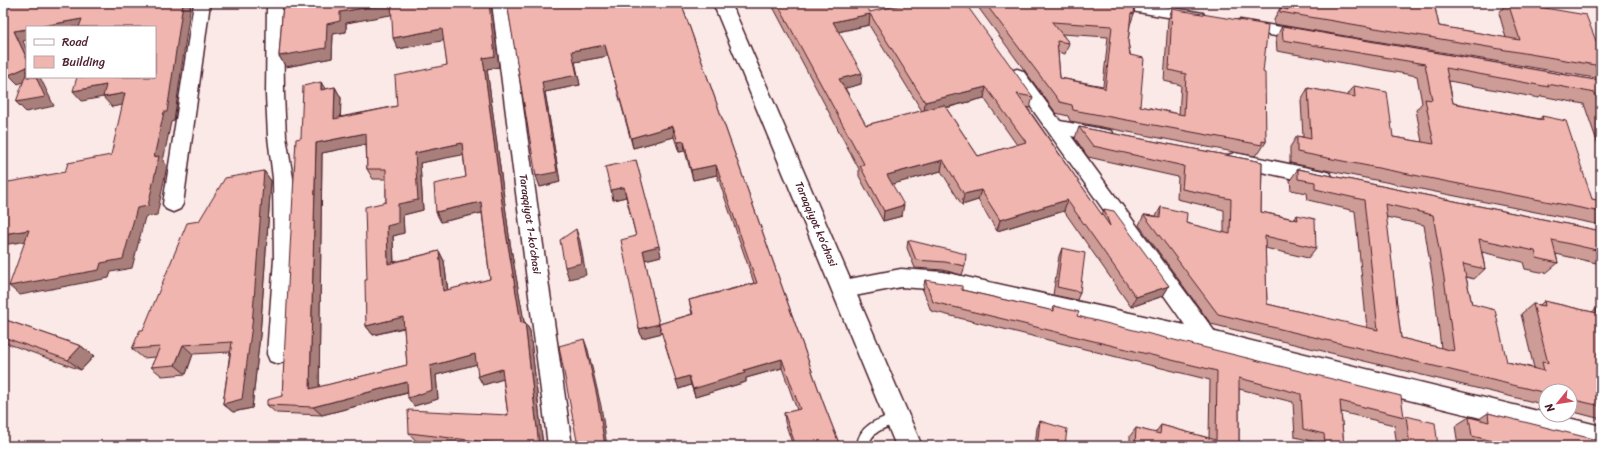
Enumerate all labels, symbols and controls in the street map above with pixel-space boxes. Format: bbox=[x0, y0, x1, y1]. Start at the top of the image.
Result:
legend bbox=[26, 26, 156, 78]
text: Road bbox=[62, 31, 89, 53]
text: Building bbox=[62, 51, 105, 73]
street label: Taraqqiyot 1-koʻchasi bbox=[514, 173, 547, 276]
street label: Taraqqiyot koʻchasi bbox=[789, 178, 843, 271]
north arrow bbox=[1538, 383, 1578, 423]
text: N bbox=[1539, 399, 1560, 417]

